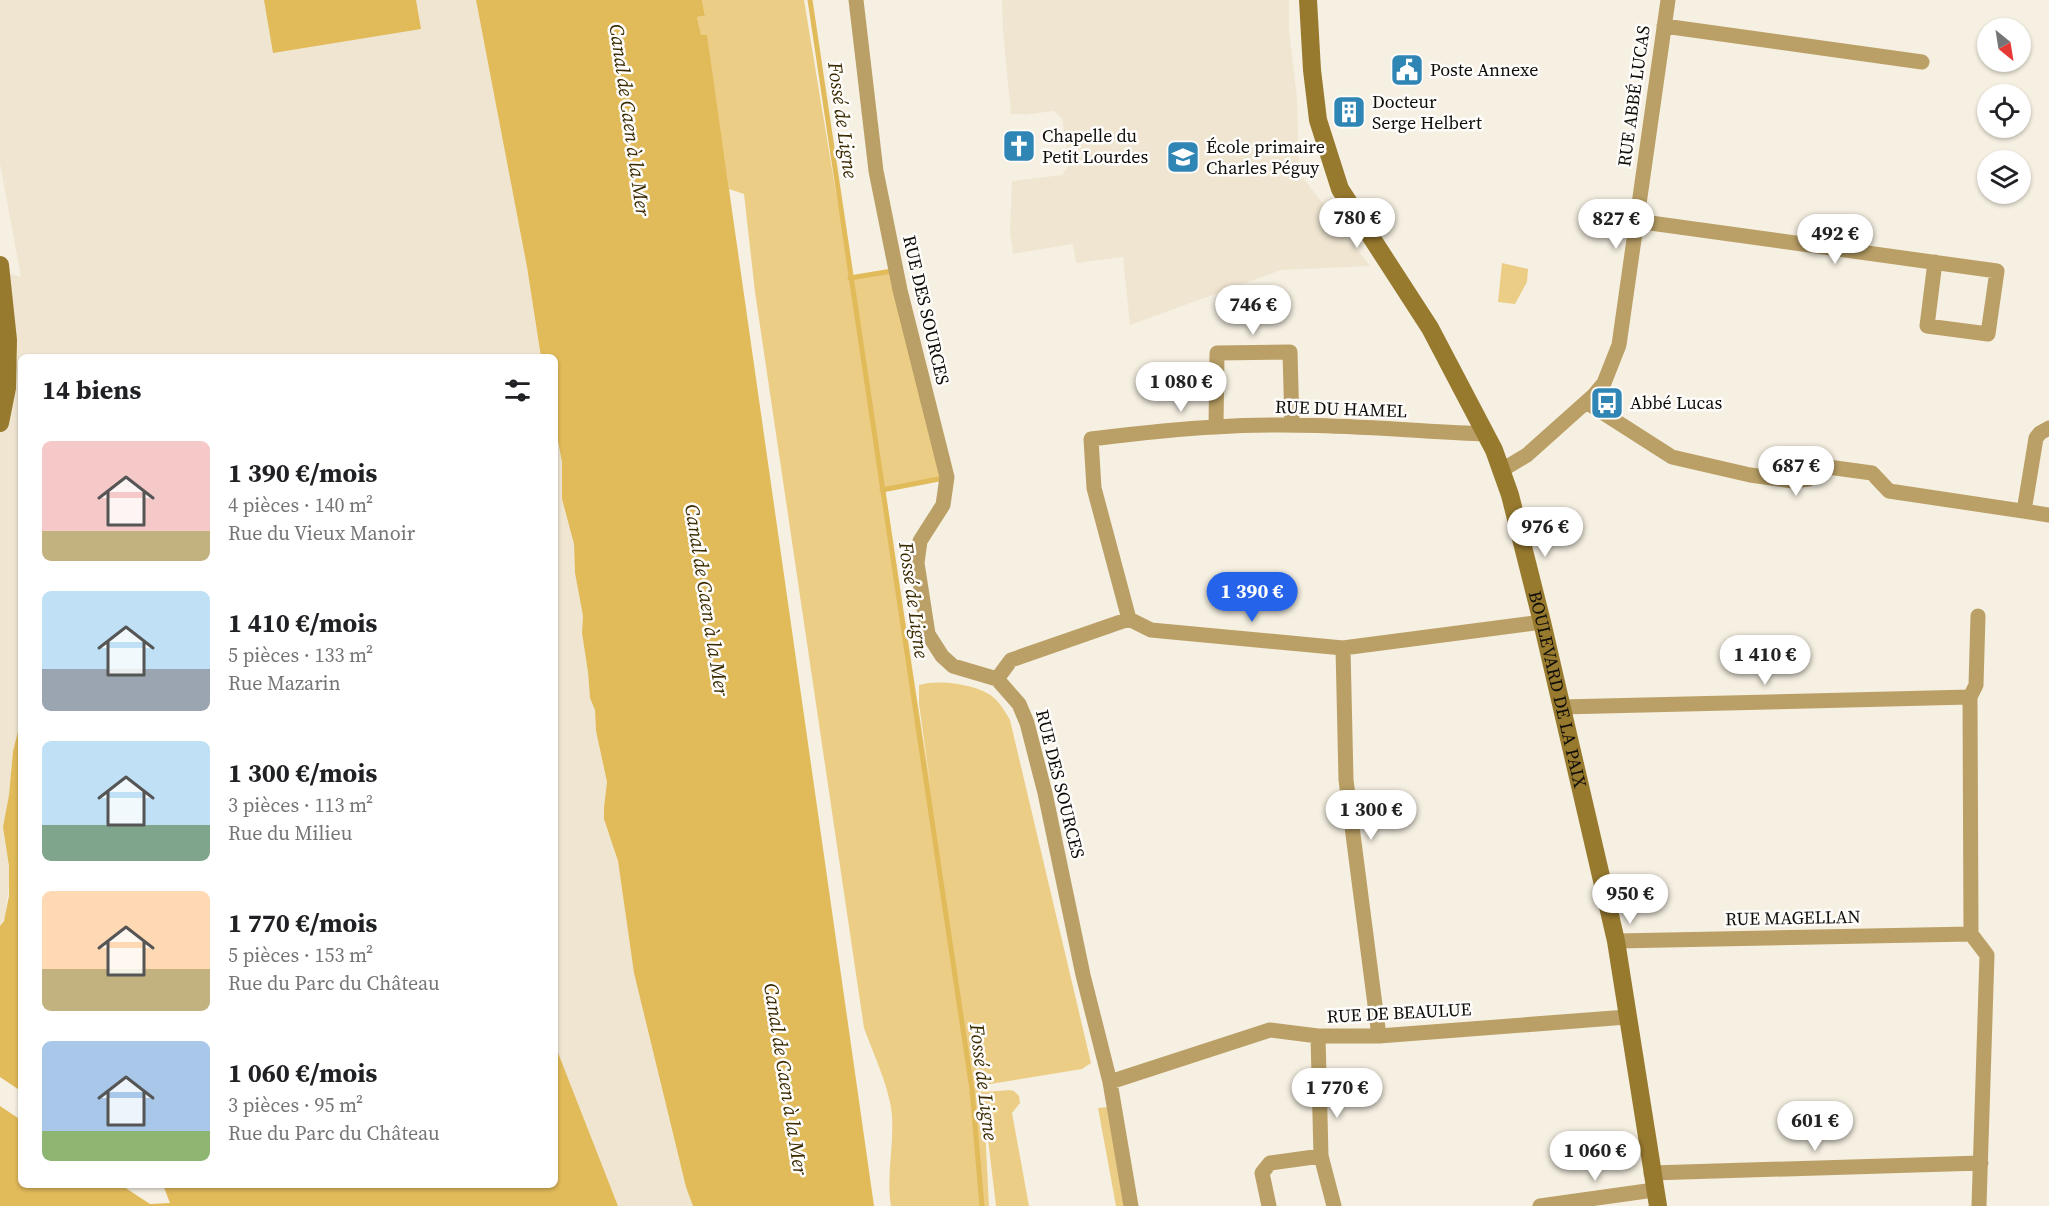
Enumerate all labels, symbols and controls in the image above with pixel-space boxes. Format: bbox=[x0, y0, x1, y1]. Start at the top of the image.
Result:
north arrow bbox=[1977, 18, 2031, 72]
map controls bbox=[1977, 18, 2031, 204]
water label: Canal de Caen à la Mer bbox=[603, 22, 657, 219]
street label: RUE ABBÉ LUCAS bbox=[1611, 24, 1656, 168]
public building icon: Poste Annexe bbox=[1389, 52, 1425, 88]
place label: Poste Annexe bbox=[1430, 57, 1538, 82]
water label: Fossé de Ligne bbox=[821, 59, 865, 180]
button: locate bbox=[1977, 84, 2031, 138]
place label: Docteur Serge Helbert bbox=[1372, 89, 1482, 135]
building icon: Docteur Serge Helbert bbox=[1331, 94, 1367, 130]
place label: Chapelle du Petit Lourdes bbox=[1042, 123, 1148, 169]
church icon: Chapelle du Petit Lourdes bbox=[1001, 128, 1037, 164]
place label: École primaire Charles Péguy bbox=[1206, 134, 1325, 180]
school or university icon: École primaire Charles Péguy bbox=[1165, 139, 1201, 175]
button: layers bbox=[1977, 150, 2031, 204]
pin: 780 € bbox=[1315, 198, 1399, 249]
pin: 827 € bbox=[1574, 199, 1658, 250]
text: 780 € bbox=[1333, 203, 1381, 231]
text: 827 € bbox=[1592, 204, 1640, 232]
pin: 492 € bbox=[1793, 214, 1877, 265]
text: 492 € bbox=[1811, 219, 1859, 247]
street label: RUE DES SOURCES bbox=[897, 233, 956, 387]
pin: 746 € bbox=[1211, 285, 1295, 336]
text: 746 € bbox=[1229, 290, 1277, 318]
pin: 1 080 € bbox=[1126, 362, 1236, 413]
text: 1 080 € bbox=[1150, 367, 1212, 395]
text: 14 biens bbox=[42, 372, 141, 408]
icon: filters bbox=[501, 374, 534, 407]
bus stop icon: Abbé Lucas bbox=[1589, 385, 1625, 421]
place label: Abbé Lucas bbox=[1630, 390, 1722, 415]
street label: RUE DU HAMEL bbox=[1274, 394, 1408, 423]
pin: 687 € bbox=[1754, 446, 1838, 497]
text: 687 € bbox=[1772, 451, 1820, 479]
text: 1 390 €/mois bbox=[228, 455, 377, 491]
icon: home bbox=[90, 465, 162, 537]
text: 4 pièces · 140 m² bbox=[228, 491, 373, 519]
water label: Canal de Caen à la Mer bbox=[678, 502, 736, 699]
pin: 976 € bbox=[1503, 507, 1587, 558]
text: 976 € bbox=[1521, 512, 1569, 540]
text: Rue du Vieux Manoir bbox=[228, 519, 415, 547]
water label: Fossé de Ligne bbox=[892, 539, 936, 660]
pin: 1 390 € bbox=[1197, 572, 1307, 623]
text: 1 390 € bbox=[1221, 577, 1283, 605]
street label: BOULEVARD DE LA PAIX bbox=[1523, 588, 1593, 790]
text: 1 410 €/mois bbox=[228, 605, 377, 641]
icon: home bbox=[90, 615, 162, 687]
pin: 1 410 € bbox=[1710, 635, 1820, 686]
text: 1 410 € bbox=[1734, 640, 1796, 668]
text: 5 pièces · 133 m² bbox=[228, 641, 373, 669]
text: Rue Mazarin bbox=[228, 669, 341, 697]
street label: RUE DES SOURCES bbox=[1030, 707, 1091, 861]
text: 1 300 €/mois bbox=[228, 755, 377, 791]
icon: home bbox=[90, 765, 162, 837]
pin: 1 300 € bbox=[1316, 790, 1426, 841]
text: 3 pièces · 113 m² bbox=[228, 791, 373, 819]
text: 1 300 € bbox=[1340, 795, 1402, 823]
text: Rue du Milieu bbox=[228, 819, 352, 847]
pin: 950 € bbox=[1588, 874, 1672, 925]
text: 950 € bbox=[1606, 879, 1654, 907]
street label: RUE MAGELLAN bbox=[1725, 904, 1861, 931]
text: 1 770 €/mois bbox=[228, 905, 377, 941]
icon: home bbox=[90, 915, 162, 987]
text: 5 pièces · 153 m² bbox=[228, 941, 373, 969]
text: Rue du Parc du Château bbox=[228, 969, 440, 997]
water label: Canal de Caen à la Mer bbox=[757, 981, 815, 1178]
street label: RUE DE BEAULUE bbox=[1326, 996, 1472, 1029]
water label: Fossé de Ligne bbox=[963, 1021, 1005, 1142]
text: 1 060 €/mois bbox=[228, 1055, 377, 1091]
icon: home bbox=[90, 1065, 162, 1137]
pin: 1 770 € bbox=[1282, 1068, 1392, 1119]
text: 1 770 € bbox=[1306, 1073, 1368, 1101]
text: 3 pièces · 95 m² bbox=[228, 1091, 363, 1119]
pin: 601 € bbox=[1773, 1101, 1857, 1152]
text: 601 € bbox=[1791, 1106, 1839, 1134]
text: Rue du Parc du Château bbox=[228, 1119, 440, 1147]
pin: 1 060 € bbox=[1540, 1131, 1650, 1182]
text: 1 060 € bbox=[1564, 1136, 1626, 1164]

